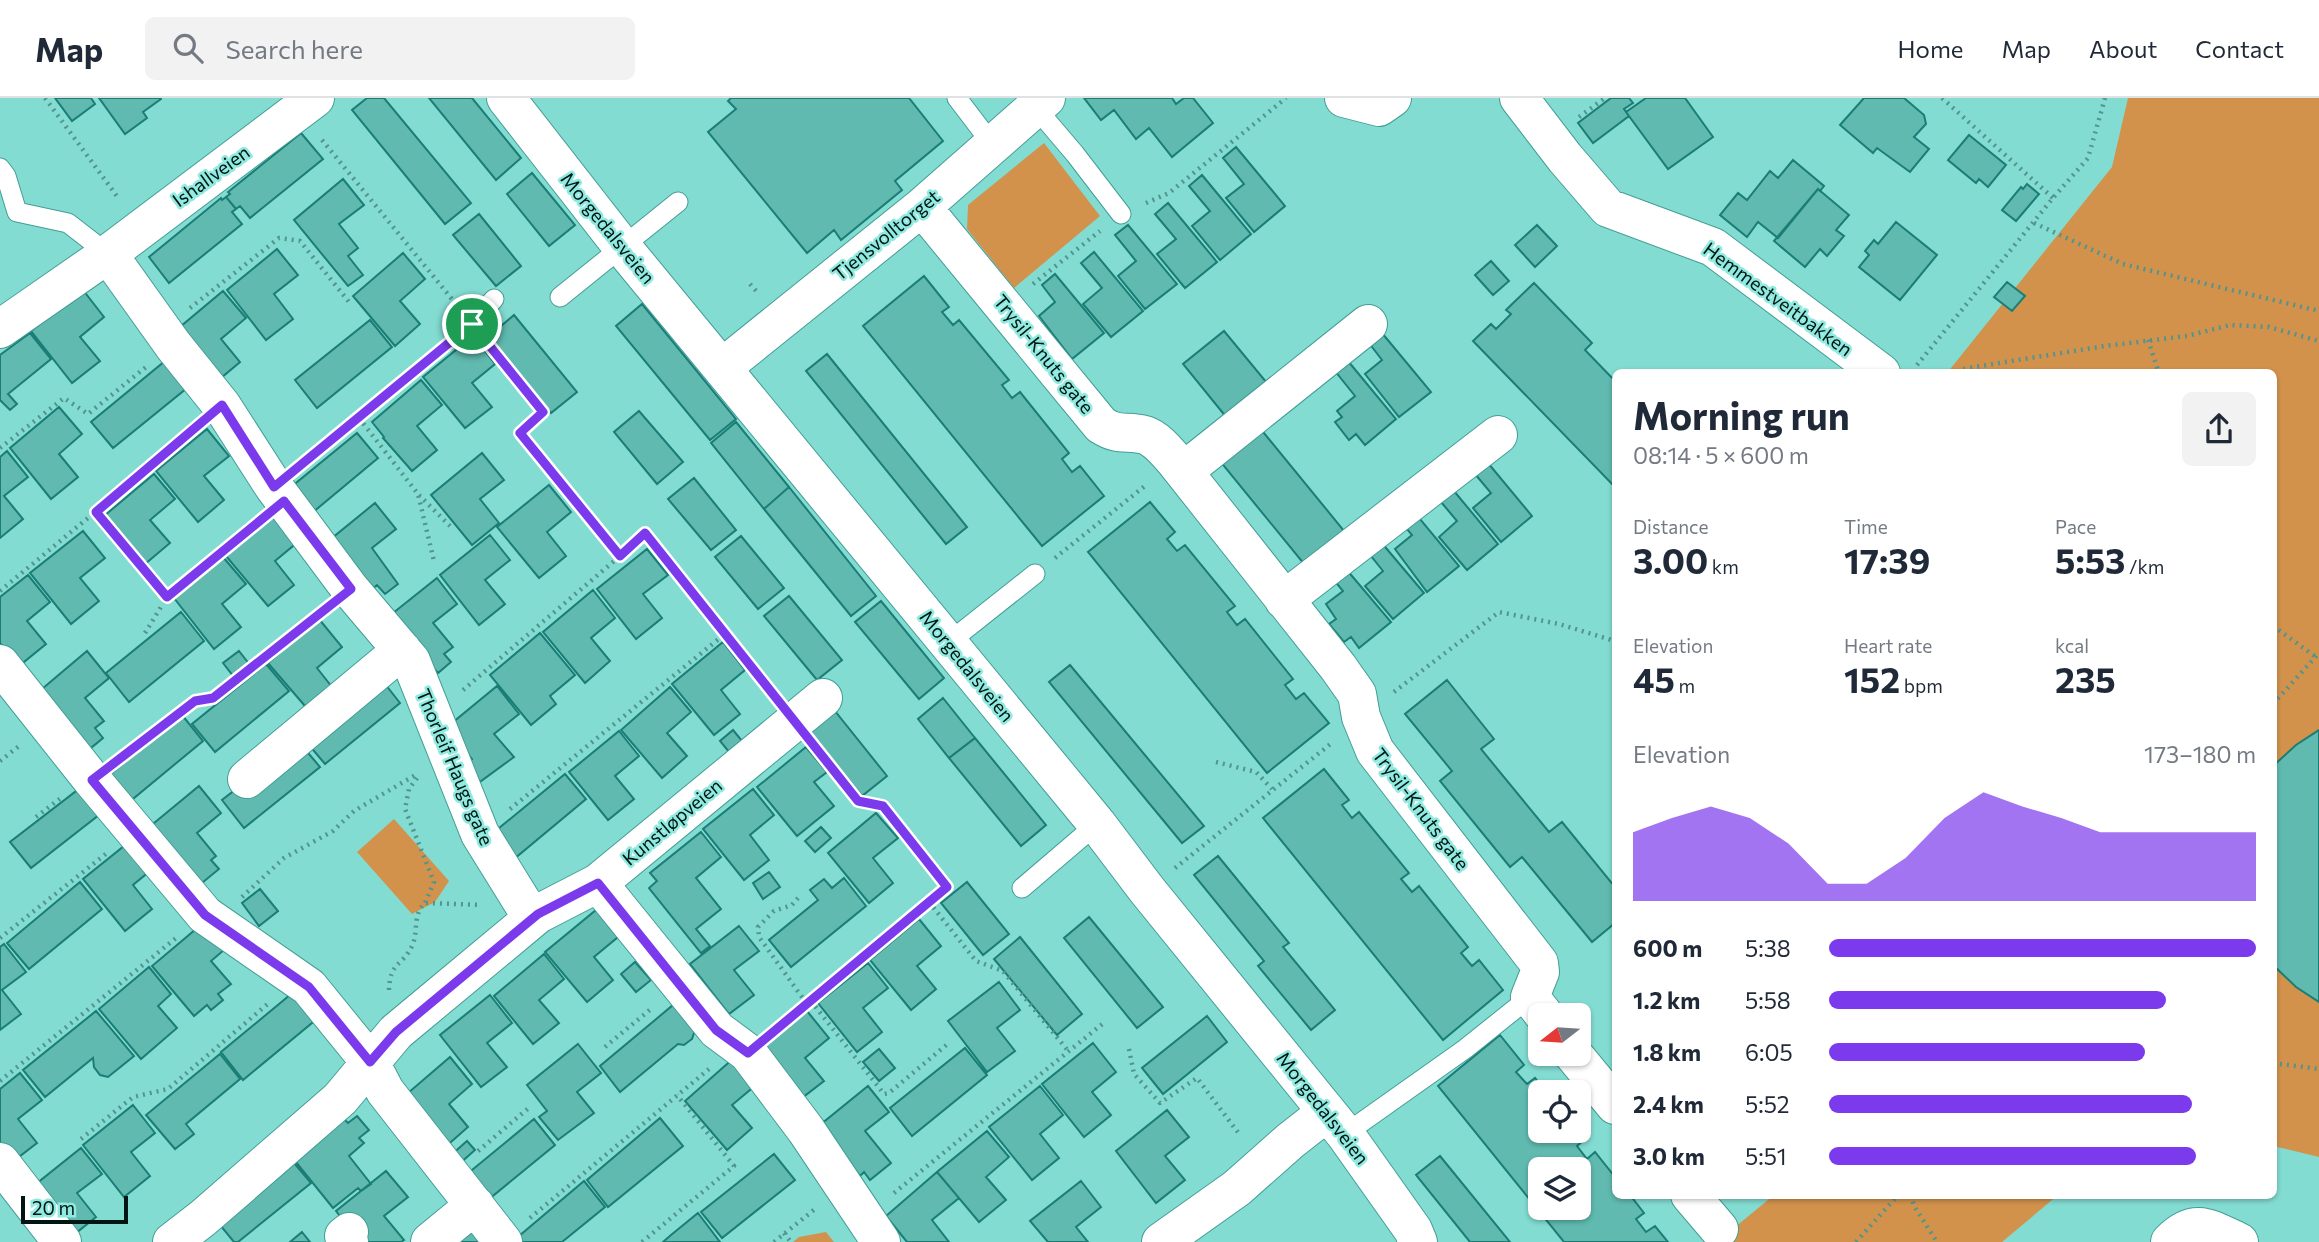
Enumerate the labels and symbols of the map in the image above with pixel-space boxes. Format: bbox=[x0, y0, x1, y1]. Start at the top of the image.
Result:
street label: Ishallveien bbox=[168, 140, 254, 211]
street label: Morgedalsveien bbox=[556, 167, 660, 288]
street label: Tjensvolltorget bbox=[827, 184, 944, 285]
street label: Hemmestveitbakken bbox=[1699, 237, 1857, 360]
street label: Trysil-Knuts gate bbox=[989, 290, 1099, 418]
pin bbox=[442, 294, 502, 354]
street label: Morgedalsveien bbox=[915, 605, 1019, 726]
street label: Thorleif Haugs gate bbox=[412, 685, 499, 849]
street label: Trysil-Knuts gate bbox=[1368, 743, 1475, 874]
street label: Kunstløpveien bbox=[617, 773, 726, 870]
north arrow bbox=[1528, 1003, 1591, 1066]
street label: Morgedalsveien bbox=[1272, 1047, 1375, 1169]
scale bar bbox=[21, 1193, 128, 1225]

